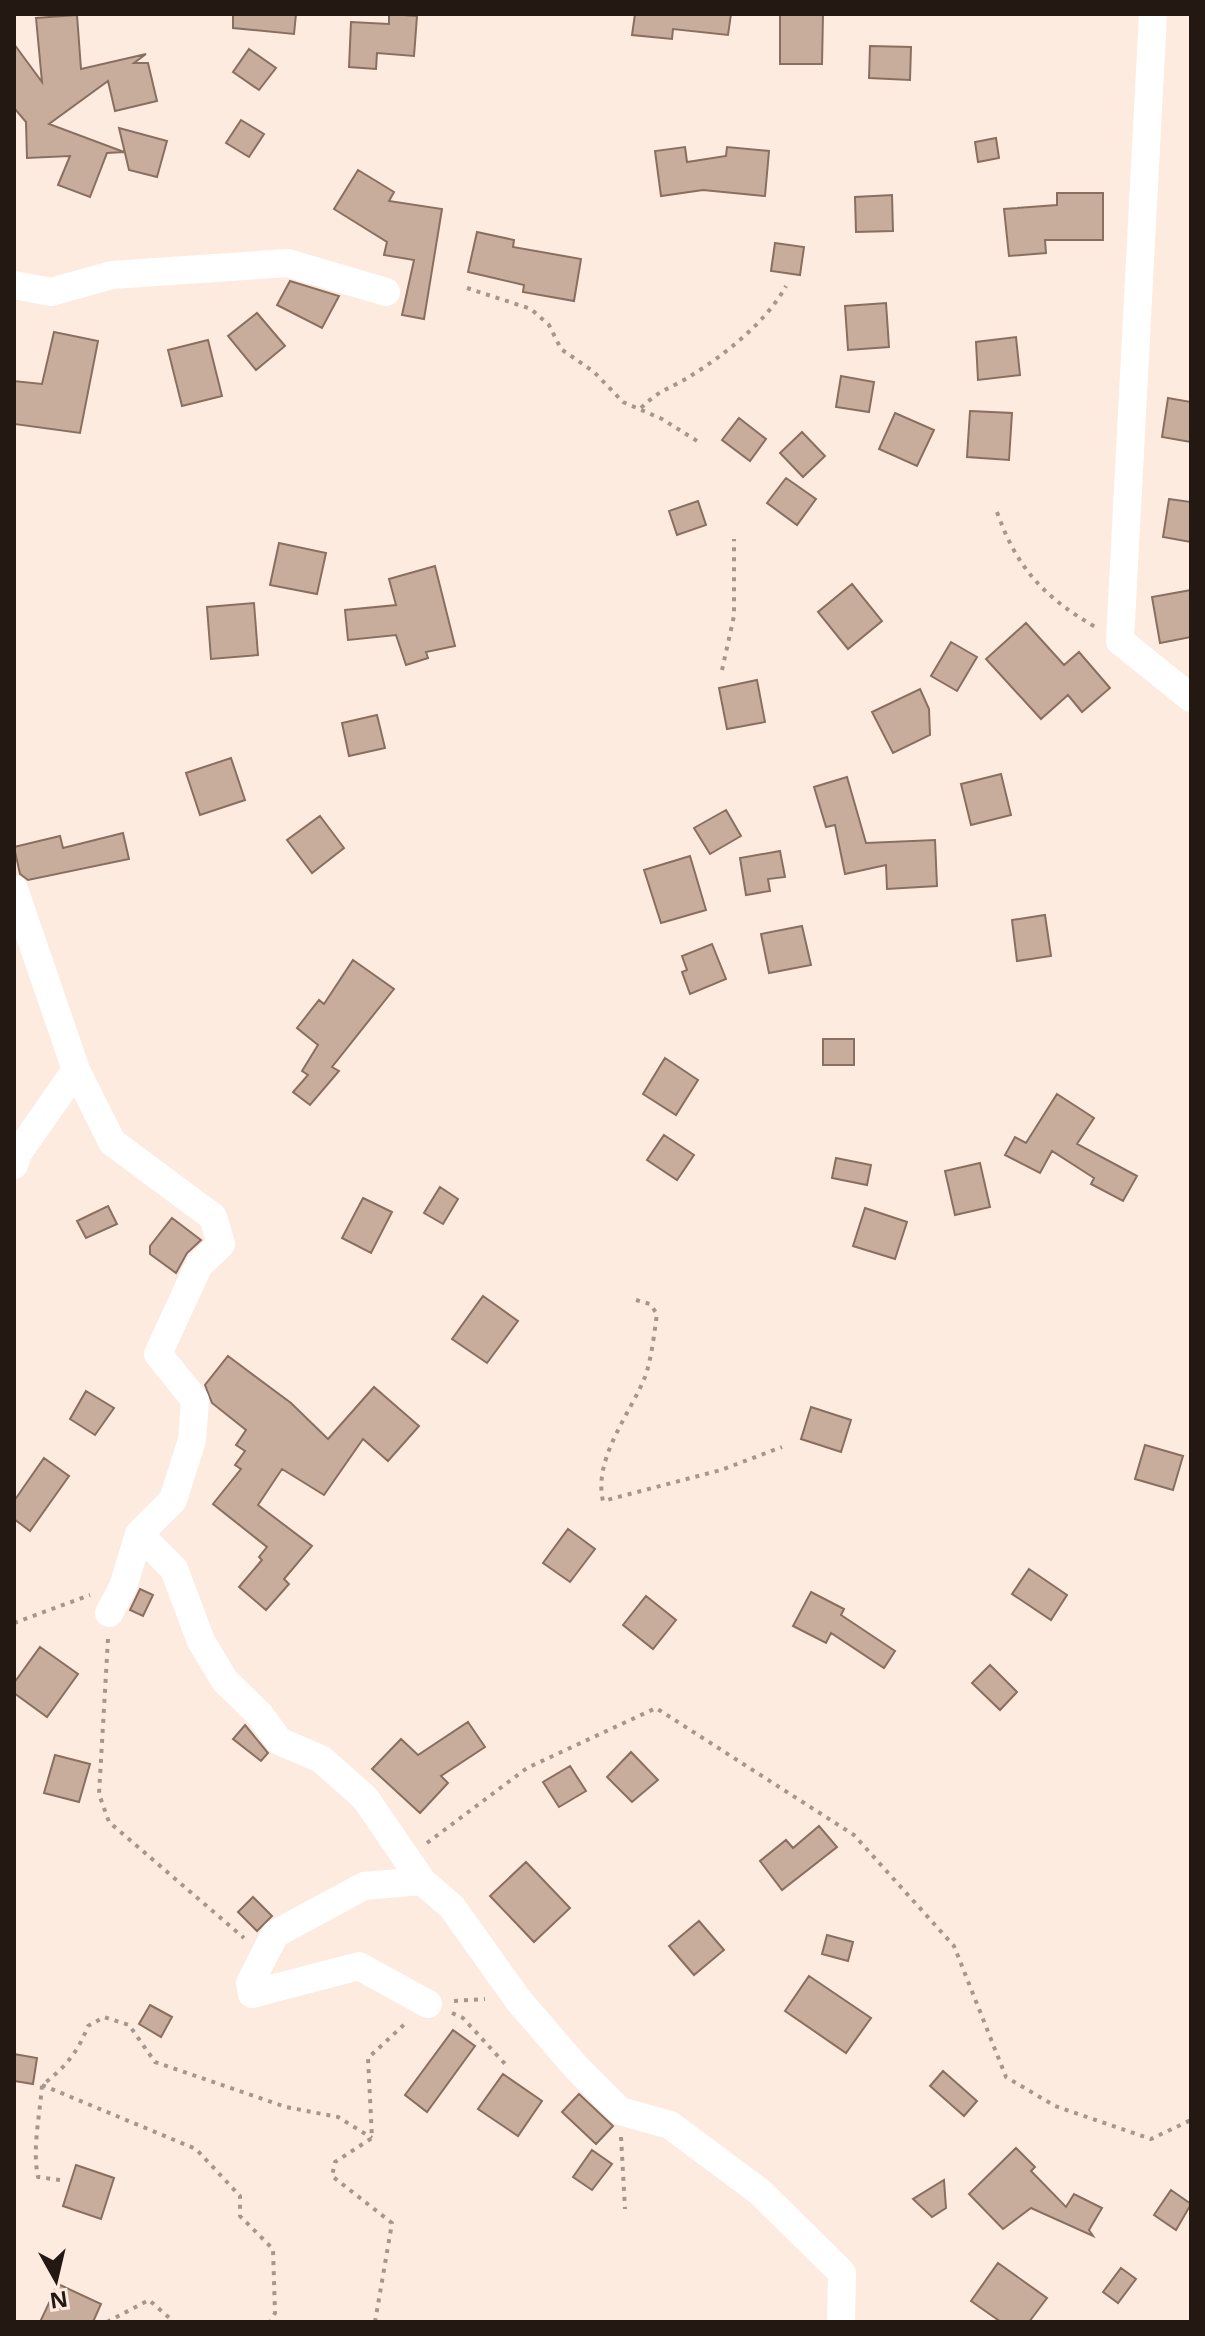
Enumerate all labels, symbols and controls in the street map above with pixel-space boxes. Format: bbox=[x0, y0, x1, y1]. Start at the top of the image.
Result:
north arrow bbox=[16, 2240, 96, 2320]
text: N bbox=[48, 2285, 70, 2317]

